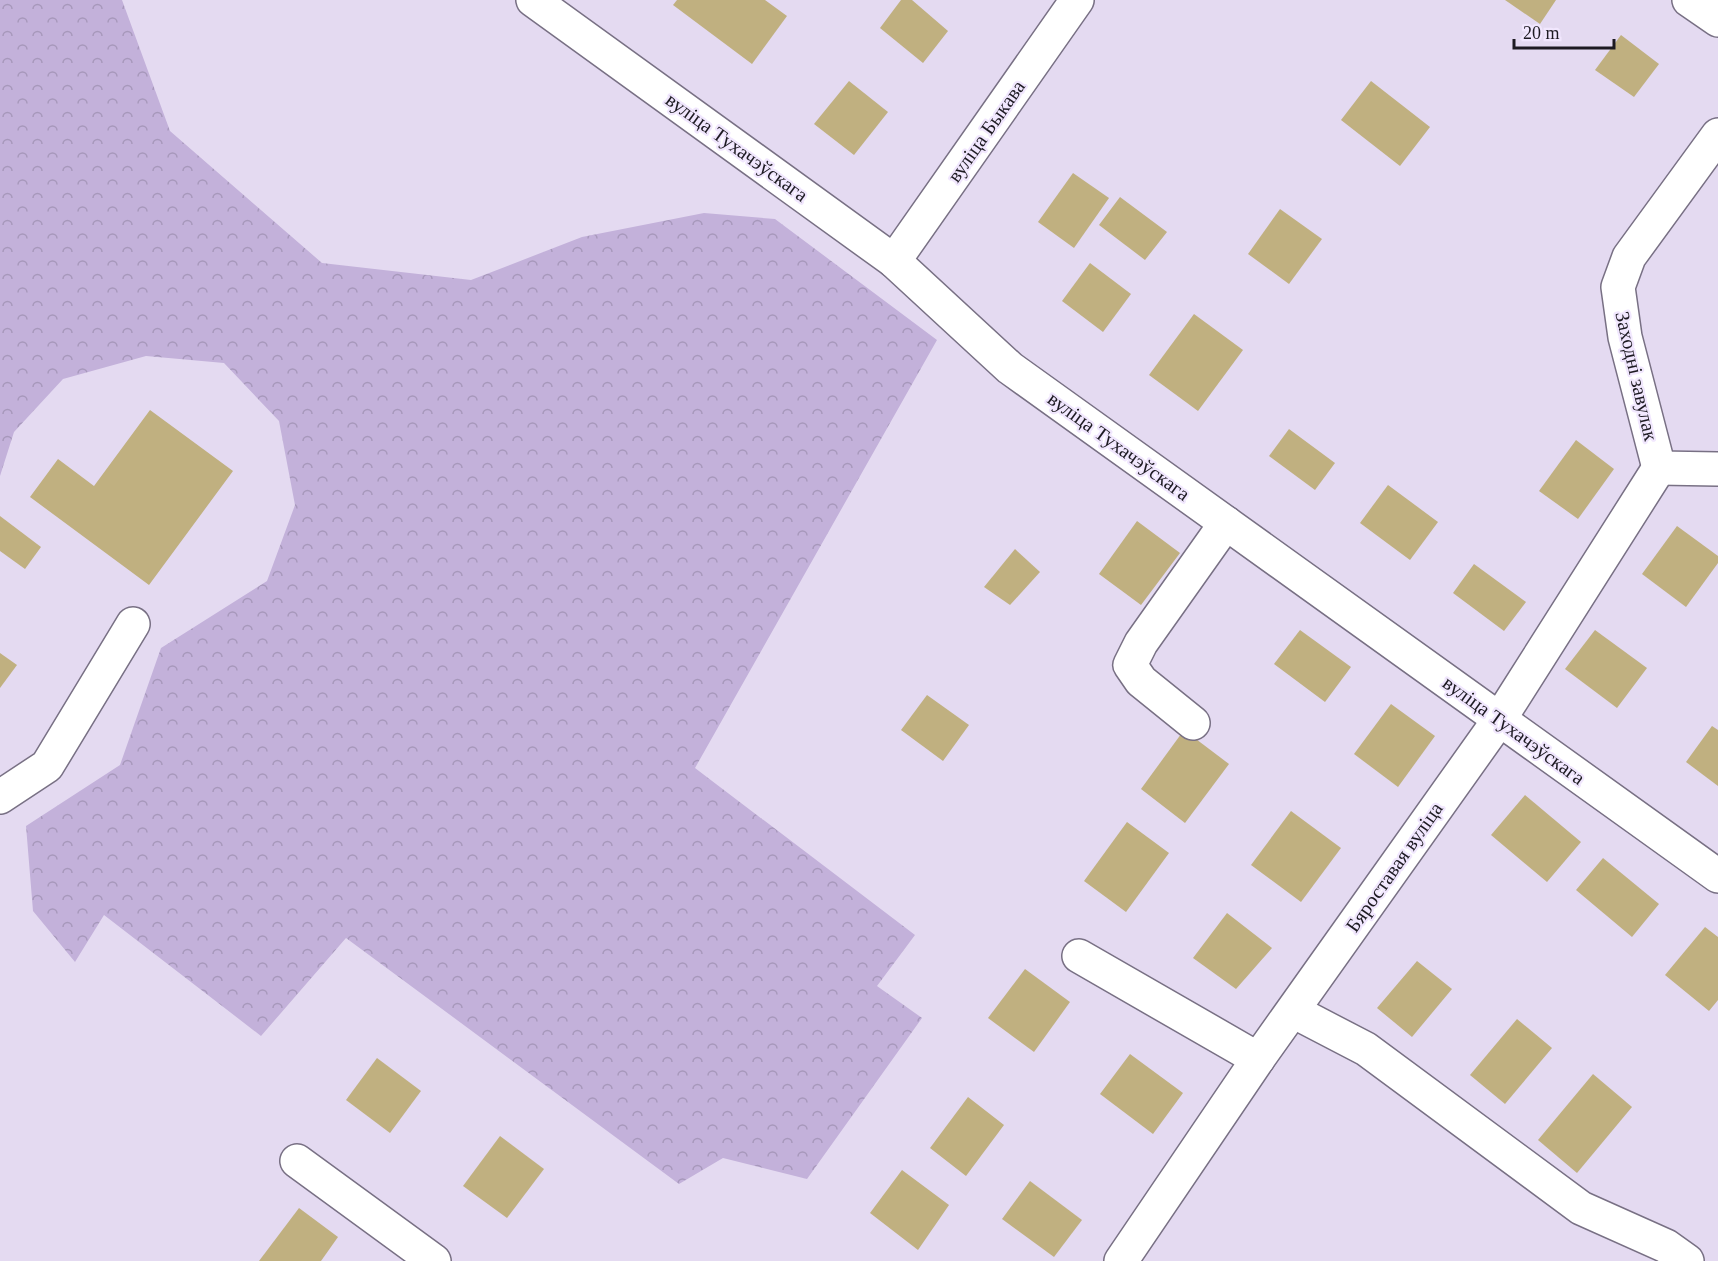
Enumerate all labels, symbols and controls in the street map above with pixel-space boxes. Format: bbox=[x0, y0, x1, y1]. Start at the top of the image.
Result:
scale bar bbox=[1514, 12, 1614, 50]
text: 20 m bbox=[1523, 23, 1560, 43]
street label: вуліца Быкава bbox=[943, 76, 1030, 187]
street label: вуліца Тухачэўскага bbox=[661, 88, 812, 207]
street label: Заходні завулак bbox=[1610, 309, 1663, 443]
street label: вуліца Тухачэўскага bbox=[1043, 387, 1194, 506]
street label: вуліца Тухачэўскага bbox=[1438, 671, 1589, 790]
street label: Бяроставая вуліца bbox=[1341, 798, 1448, 937]

